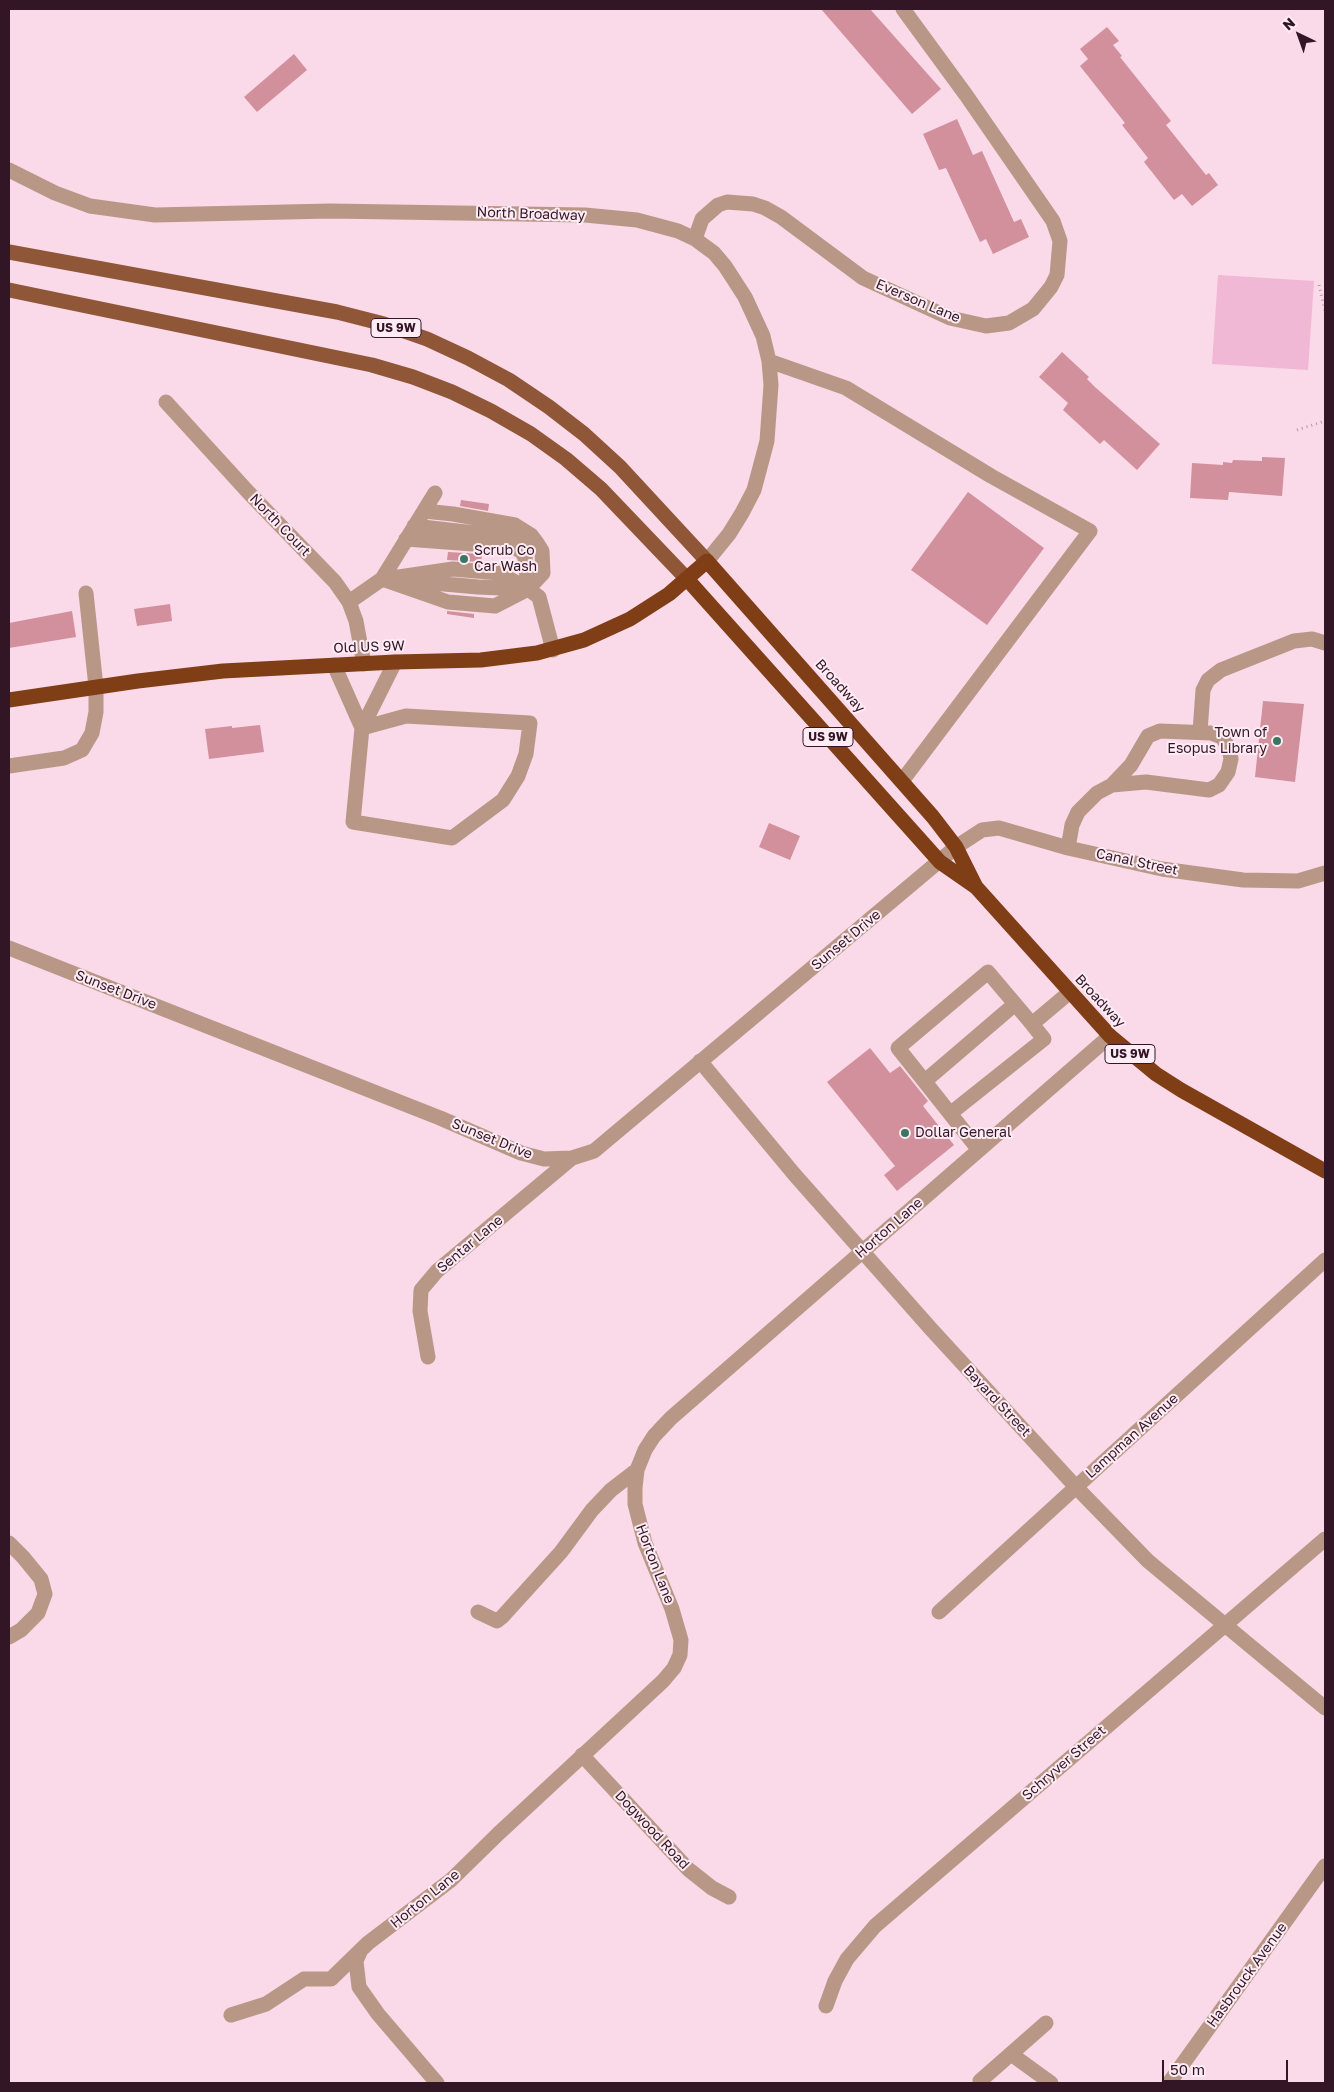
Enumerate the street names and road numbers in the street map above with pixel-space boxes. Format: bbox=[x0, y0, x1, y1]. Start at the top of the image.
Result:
street label: North Broadway bbox=[476, 204, 586, 224]
street label: Everson Lane bbox=[873, 276, 963, 326]
road number: US 9W bbox=[371, 318, 421, 338]
street label: North Court bbox=[246, 490, 314, 560]
street label: Old US 9W bbox=[333, 637, 405, 657]
street label: Broadway bbox=[812, 656, 868, 716]
road number: US 9W bbox=[803, 728, 853, 746]
street label: Canal Street bbox=[1094, 845, 1180, 879]
street label: Sunset Drive bbox=[808, 906, 884, 974]
street label: Sunset Drive bbox=[73, 967, 159, 1013]
street label: Broadway bbox=[1071, 971, 1129, 1031]
road number: US 9W bbox=[1105, 1044, 1155, 1064]
street label: Sunset Drive bbox=[449, 1115, 535, 1163]
street label: Horton Lane bbox=[852, 1194, 926, 1262]
street label: Sentar Lane bbox=[434, 1212, 506, 1276]
street label: Bayard Street bbox=[960, 1362, 1034, 1440]
street label: Lampman Avenue bbox=[1082, 1390, 1182, 1482]
street label: Horton Lane bbox=[632, 1522, 678, 1606]
street label: Schryver Street bbox=[1019, 1722, 1109, 1804]
street label: Dogwood Road bbox=[611, 1787, 693, 1873]
street label: Horton Lane bbox=[387, 1866, 463, 1932]
street label: Hasbrouck Avenue bbox=[1203, 1919, 1291, 2031]

